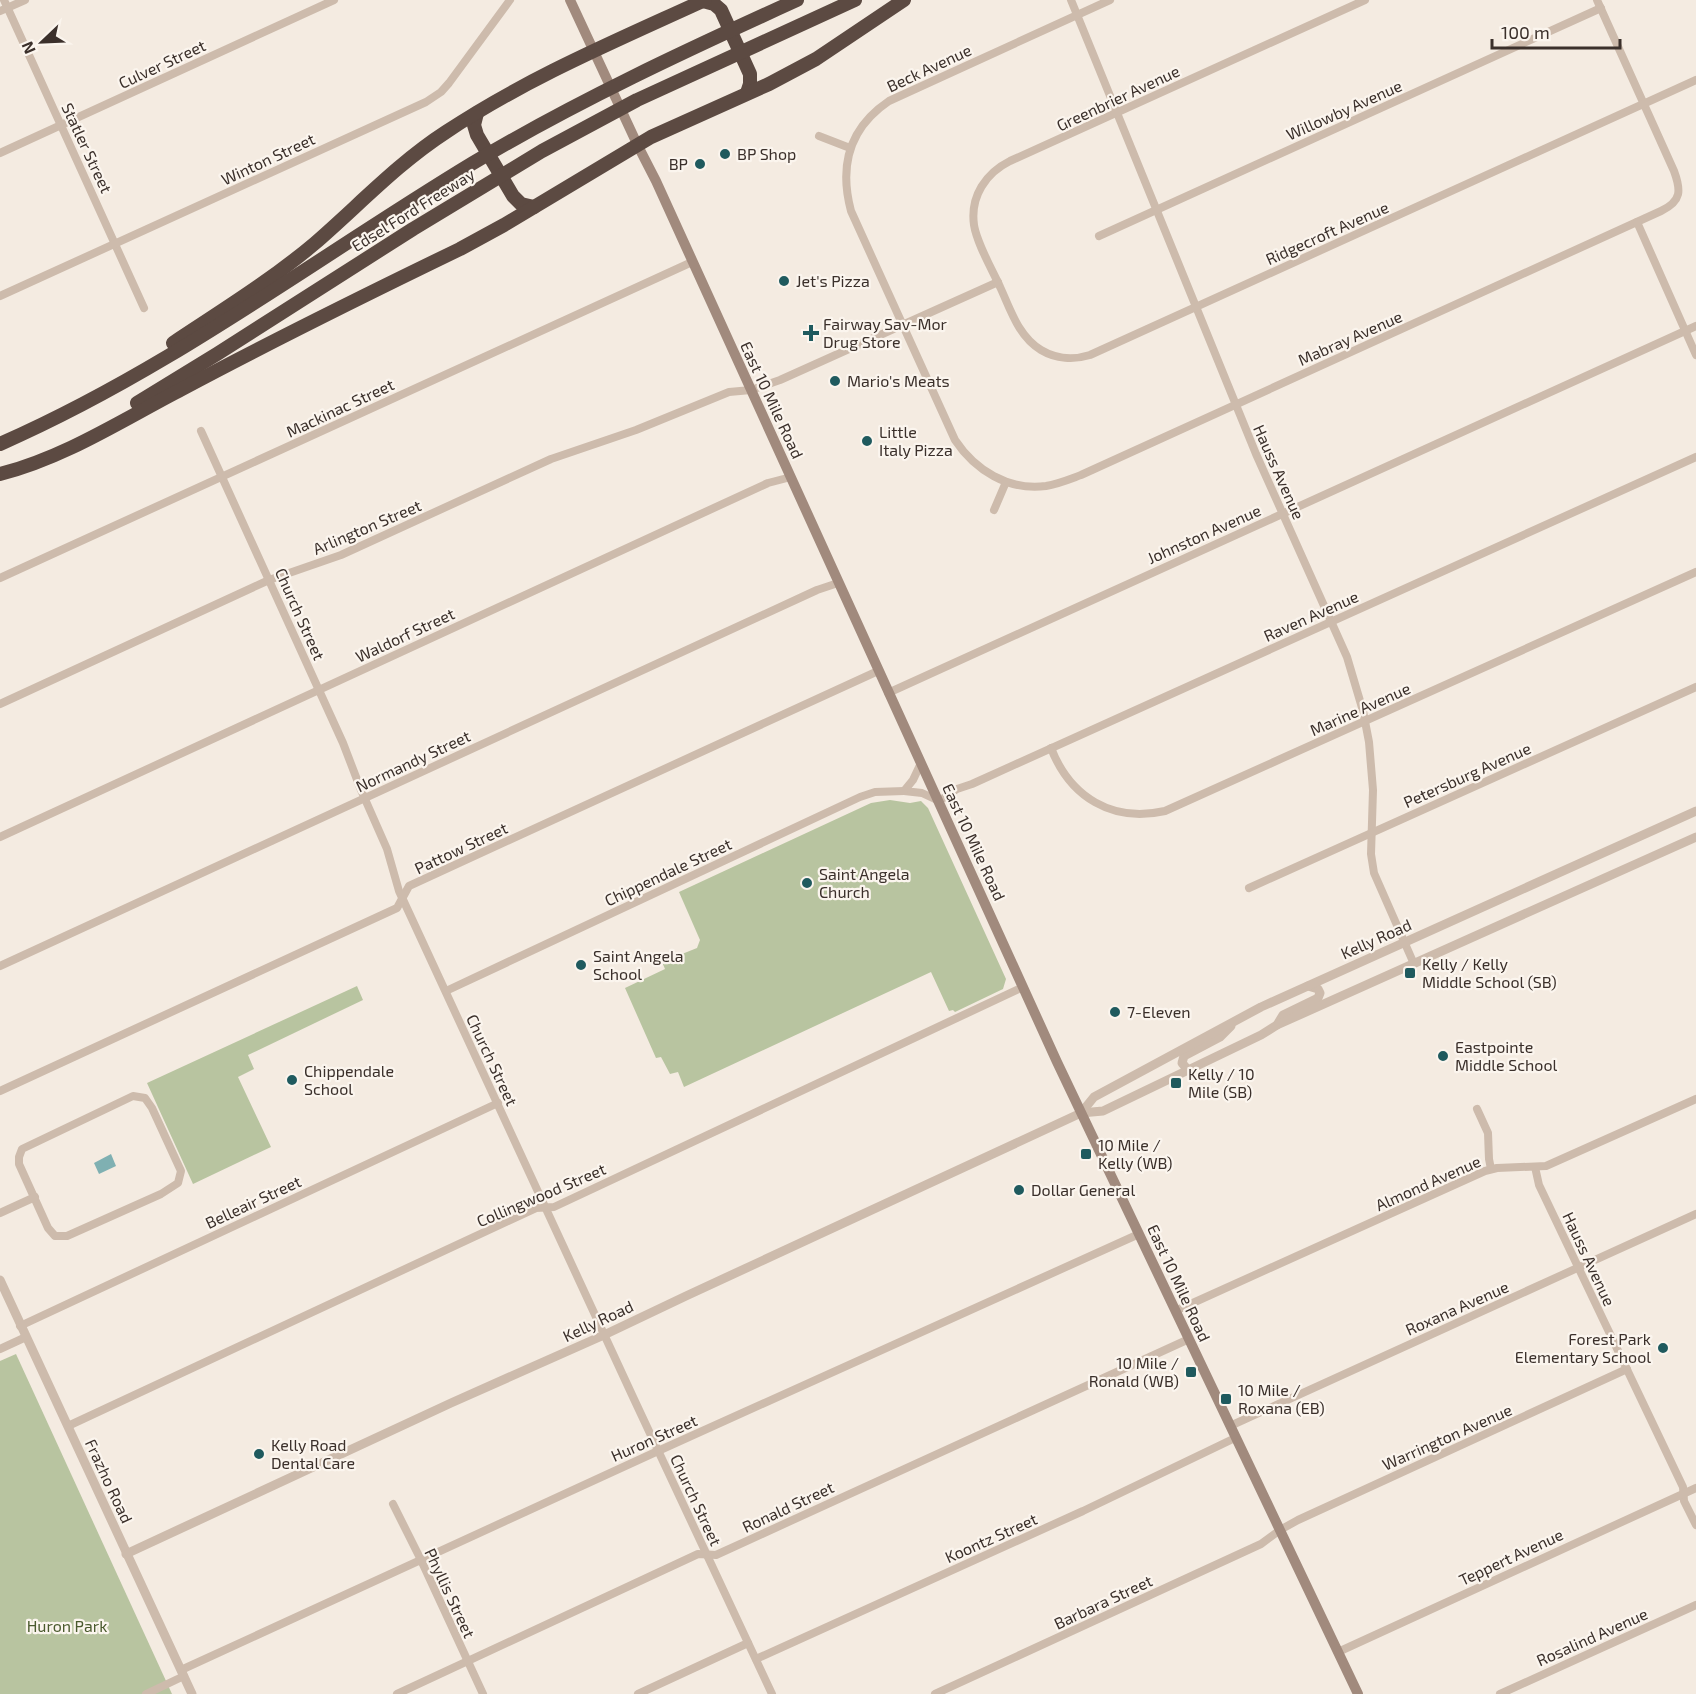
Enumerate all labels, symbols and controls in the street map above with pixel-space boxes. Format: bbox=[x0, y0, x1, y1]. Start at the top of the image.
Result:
north arrow bbox=[12, 12, 72, 72]
scale bar bbox=[1492, 12, 1620, 50]
text: 100 m bbox=[1501, 21, 1550, 43]
street label: Culver Street bbox=[115, 35, 208, 92]
text: N bbox=[17, 39, 39, 57]
street label: Beck Avenue bbox=[883, 40, 974, 95]
street label: Greenbrier Avenue bbox=[1053, 61, 1182, 134]
street label: Willowby Avenue bbox=[1283, 75, 1405, 144]
street label: Statler Street bbox=[58, 100, 117, 196]
street label: Winton Street bbox=[218, 129, 318, 188]
place label: BP Shop bbox=[737, 144, 796, 163]
marker: BP Shop bbox=[718, 147, 732, 161]
place label: BP bbox=[669, 154, 688, 173]
marker: BP bbox=[693, 157, 707, 171]
street label: Edsel Ford Freeway bbox=[348, 164, 478, 255]
street label: Ridgecroft Avenue bbox=[1262, 197, 1391, 268]
place label: Jet's Pizza bbox=[796, 271, 870, 290]
marker: Jet's Pizza bbox=[777, 274, 791, 288]
street label: Mabray Avenue bbox=[1295, 306, 1405, 369]
place label: Fairway Sav-Mor Drug Store bbox=[823, 314, 948, 351]
marker: Fairway Sav-Mor Drug Store bbox=[804, 326, 818, 340]
street label: East 10 Mile Road bbox=[737, 338, 808, 461]
place label: Mario's Meats bbox=[847, 371, 950, 390]
street label: Mackinac Street bbox=[283, 374, 397, 441]
marker: Mario's Meats bbox=[828, 374, 842, 388]
street label: Hauss Avenue bbox=[1250, 421, 1309, 522]
place label: Little Italy Pizza bbox=[879, 422, 953, 459]
marker: Little Italy Pizza bbox=[860, 434, 874, 448]
street label: Arlington Street bbox=[310, 495, 424, 558]
street label: Johnston Avenue bbox=[1144, 500, 1264, 567]
street label: Church Street bbox=[272, 565, 329, 663]
street label: Raven Avenue bbox=[1260, 586, 1361, 645]
street label: Waldorf Street bbox=[352, 603, 457, 666]
street label: Marine Avenue bbox=[1307, 678, 1413, 739]
street label: Normandy Street bbox=[352, 726, 473, 795]
street label: Petersburg Avenue bbox=[1400, 738, 1533, 811]
street label: East 10 Mile Road bbox=[939, 780, 1010, 903]
street label: Pattow Street bbox=[411, 818, 510, 877]
street label: Chippendale Street bbox=[601, 834, 734, 909]
place label: Saint Angela Church bbox=[819, 864, 910, 901]
marker: Saint Angela Church bbox=[800, 876, 814, 890]
street label: Kelly Road bbox=[1337, 915, 1414, 963]
place label: Saint Angela School bbox=[593, 946, 684, 983]
place label: Kelly / Kelly Middle School (SB) bbox=[1422, 954, 1557, 991]
marker: Saint Angela School bbox=[574, 958, 588, 972]
marker: Kelly / Kelly Middle School (SB) bbox=[1403, 966, 1417, 980]
place label: 7-Eleven bbox=[1127, 1002, 1191, 1021]
marker: 7-Eleven bbox=[1108, 1005, 1122, 1019]
street label: Church Street bbox=[463, 1011, 522, 1109]
place label: Eastpointe Middle School bbox=[1455, 1037, 1558, 1074]
marker: Eastpointe Middle School bbox=[1436, 1049, 1450, 1063]
place label: Chippendale School bbox=[304, 1061, 394, 1098]
place label: Kelly / 10 Mile (SB) bbox=[1188, 1064, 1255, 1101]
marker: Chippendale School bbox=[285, 1073, 299, 1087]
marker: Kelly / 10 Mile (SB) bbox=[1169, 1076, 1183, 1090]
place label: 10 Mile / Kelly (WB) bbox=[1098, 1135, 1173, 1172]
marker: 10 Mile / Kelly (WB) bbox=[1079, 1147, 1093, 1161]
street label: Almond Avenue bbox=[1372, 1151, 1483, 1214]
street label: Collingwood Street bbox=[473, 1159, 608, 1230]
street label: Belleair Street bbox=[202, 1171, 304, 1232]
place label: Dollar General bbox=[1031, 1180, 1135, 1199]
marker: Dollar General bbox=[1012, 1183, 1026, 1197]
street label: Hauss Avenue bbox=[1559, 1209, 1620, 1309]
street label: East 10 Mile Road bbox=[1144, 1221, 1215, 1344]
street label: Roxana Avenue bbox=[1402, 1276, 1511, 1339]
street label: Kelly Road bbox=[560, 1296, 636, 1345]
place label: Forest Park Elementary School bbox=[1515, 1329, 1651, 1366]
marker: Forest Park Elementary School bbox=[1656, 1341, 1670, 1355]
place label: 10 Mile / Ronald (WB) bbox=[1089, 1353, 1179, 1390]
marker: 10 Mile / Ronald (WB) bbox=[1184, 1365, 1198, 1379]
place label: 10 Mile / Roxana (EB) bbox=[1238, 1380, 1325, 1417]
marker: 10 Mile / Roxana (EB) bbox=[1219, 1392, 1233, 1406]
street label: Warrington Avenue bbox=[1379, 1399, 1515, 1474]
street label: Huron Street bbox=[608, 1410, 700, 1465]
place label: Kelly Road Dental Care bbox=[271, 1435, 355, 1472]
street label: Frazho Road bbox=[82, 1436, 137, 1526]
marker: Kelly Road Dental Care bbox=[252, 1447, 266, 1461]
street label: Church Street bbox=[667, 1451, 726, 1549]
street label: Ronald Street bbox=[739, 1477, 837, 1536]
street label: Koontz Street bbox=[942, 1509, 1040, 1566]
street label: Teppert Avenue bbox=[1456, 1524, 1566, 1589]
street label: Phyllis Street bbox=[421, 1545, 480, 1641]
street label: Barbara Street bbox=[1051, 1570, 1155, 1633]
street label: Rosalind Avenue bbox=[1533, 1604, 1650, 1670]
park label: Huron Park bbox=[27, 1616, 107, 1635]

